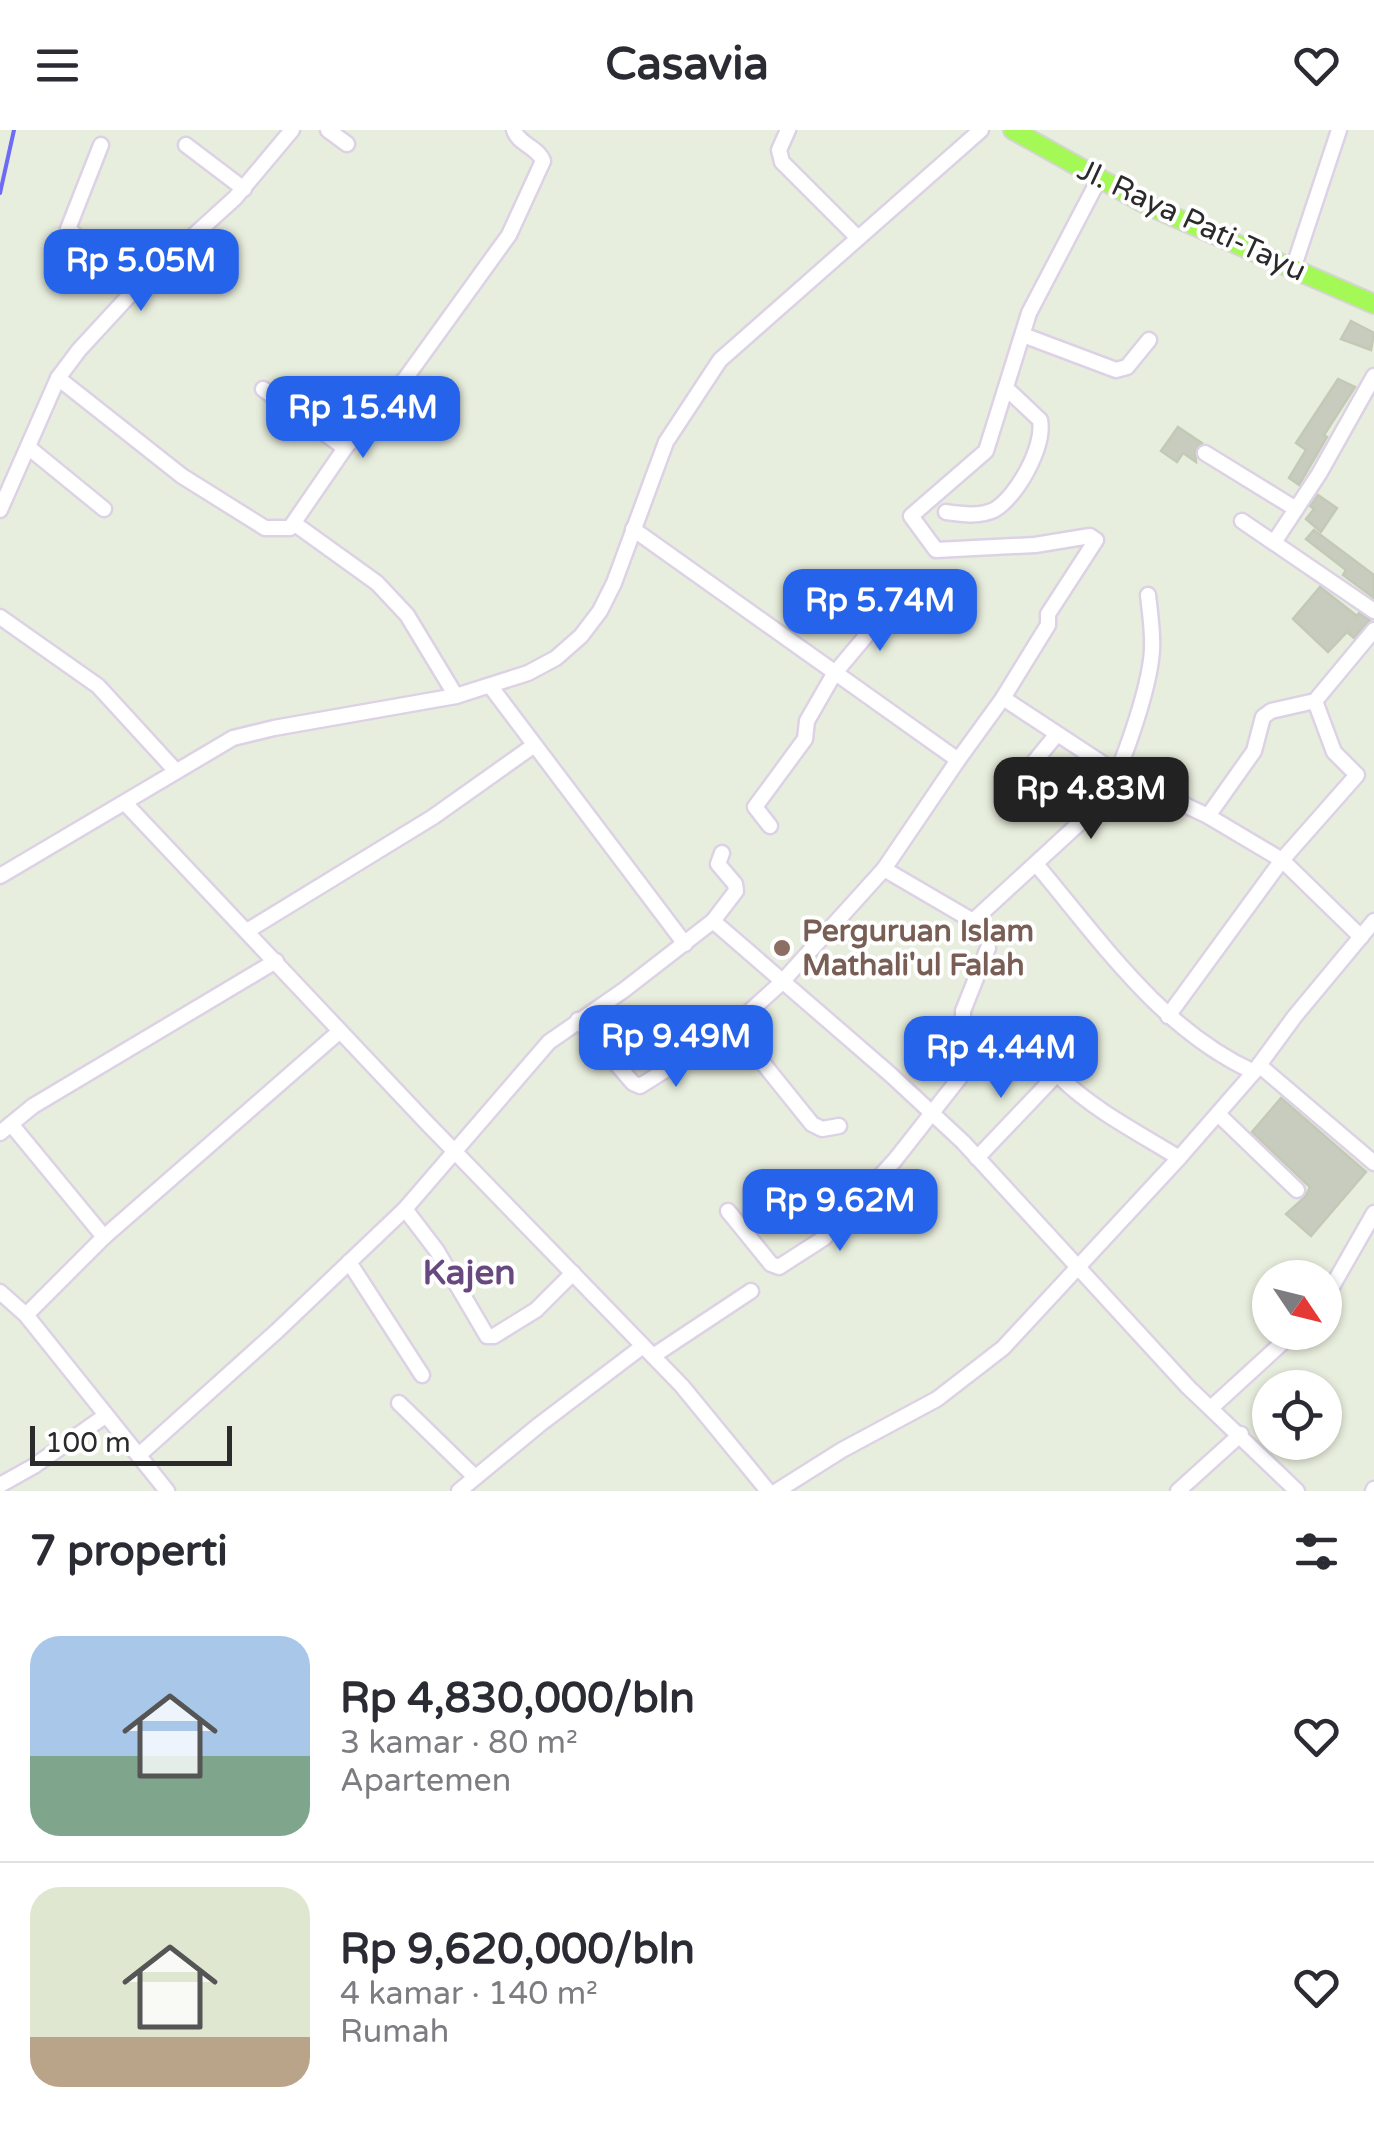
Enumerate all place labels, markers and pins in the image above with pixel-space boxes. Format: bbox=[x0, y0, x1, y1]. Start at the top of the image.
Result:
pin: Rp 5.05M bbox=[38, 229, 244, 314]
pin: Rp 15.4M bbox=[260, 376, 466, 461]
pin: Rp 5.74M bbox=[777, 569, 983, 654]
pin: Rp 4.83M bbox=[988, 757, 1194, 842]
place label: Perguruan Islam Mathali'ul Falah bbox=[802, 913, 1034, 984]
marker: Perguruan Islam Mathali'ul Falah bbox=[771, 937, 793, 959]
pin: Rp 9.49M bbox=[573, 1005, 779, 1090]
pin: Rp 4.44M bbox=[898, 1016, 1104, 1101]
pin: Rp 9.62M bbox=[737, 1169, 943, 1254]

